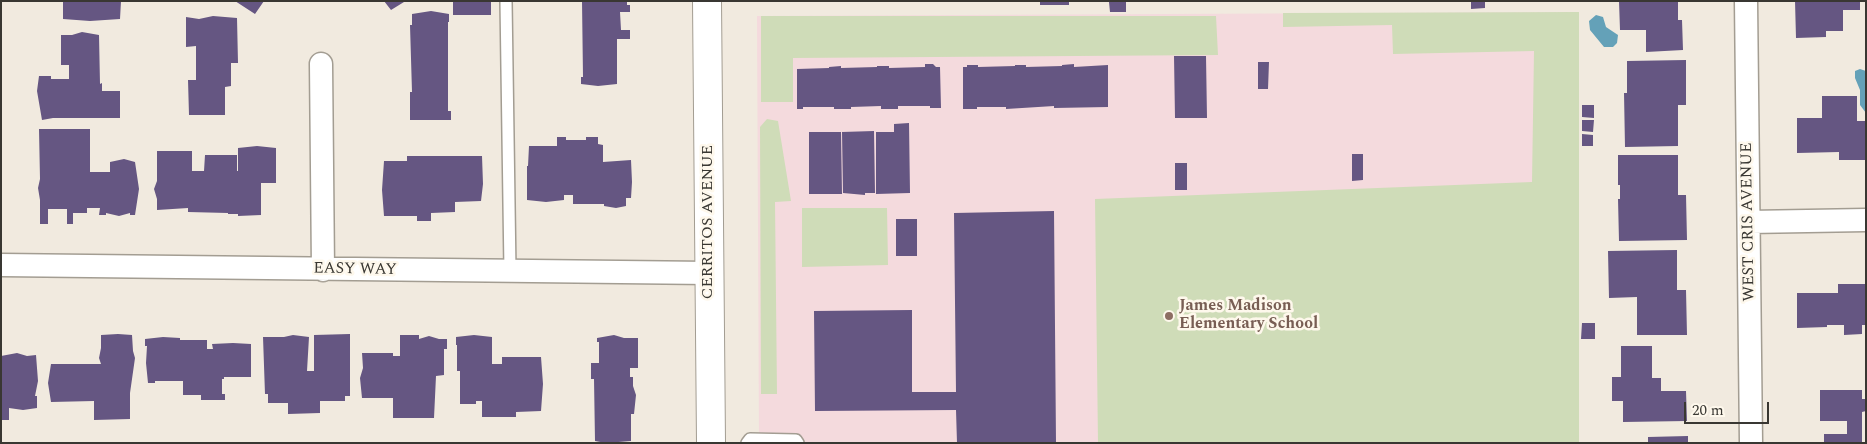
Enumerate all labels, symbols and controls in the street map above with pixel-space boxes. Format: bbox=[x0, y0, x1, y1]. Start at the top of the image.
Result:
street label: WEST CRIS AVENUE bbox=[1738, 142, 1760, 302]
street label: CERRITOS AVENUE bbox=[699, 145, 719, 299]
street label: EASY WAY bbox=[313, 260, 397, 280]
place label: James Madison Elementary School bbox=[1179, 297, 1318, 335]
marker: James Madison Elementary School bbox=[1163, 310, 1175, 322]
scale bar bbox=[1687, 392, 1772, 424]
text: 20 m bbox=[1692, 399, 1724, 422]

